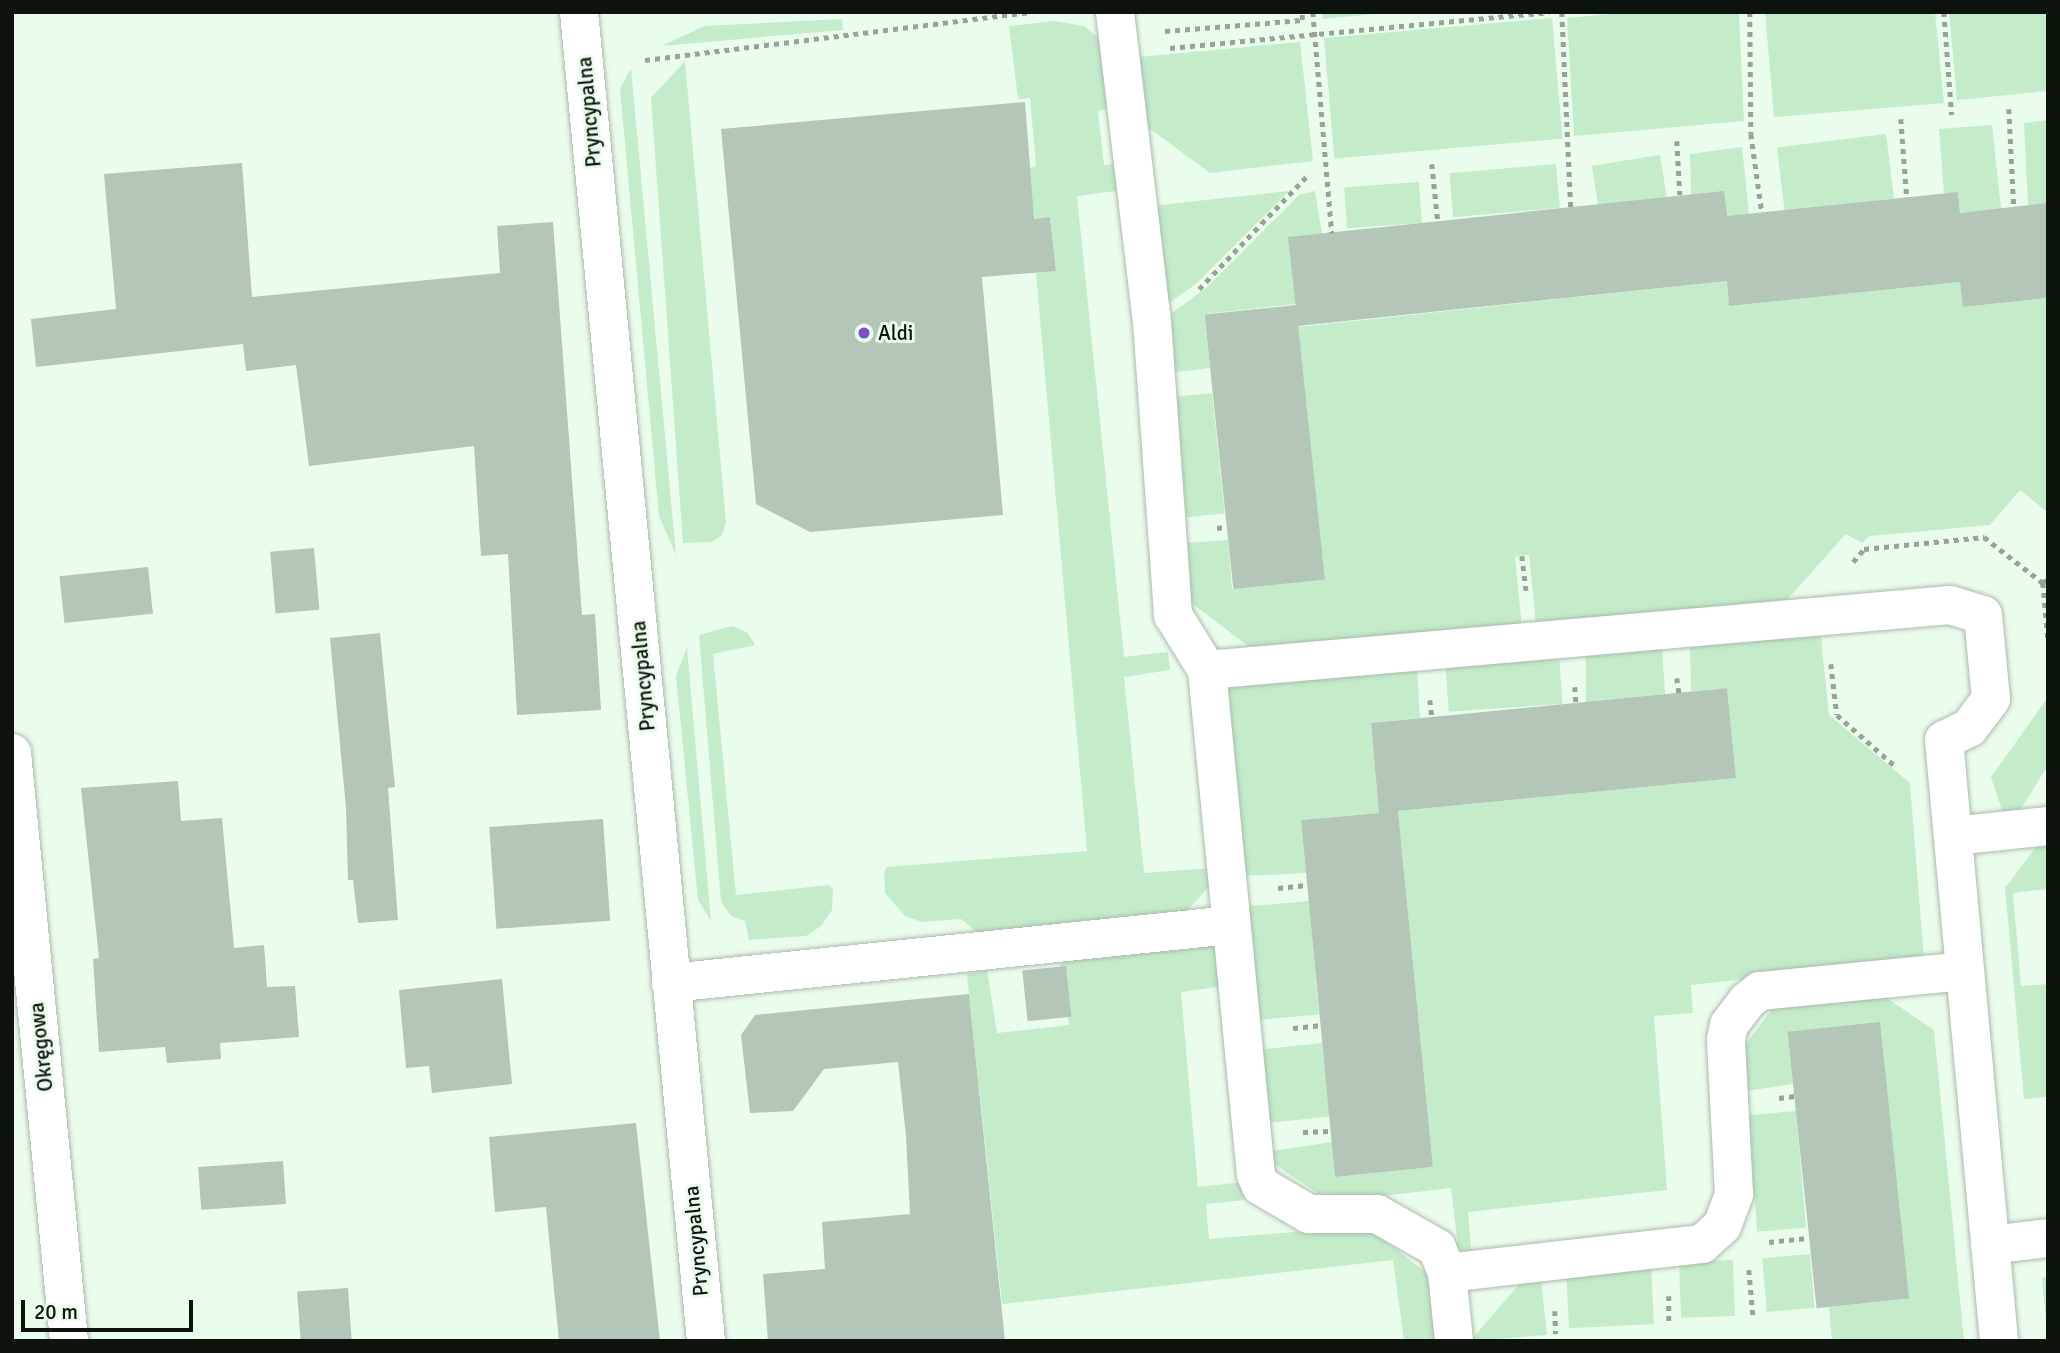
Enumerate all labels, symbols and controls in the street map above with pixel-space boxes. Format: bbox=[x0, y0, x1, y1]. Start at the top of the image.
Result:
street label: Pryncypalna bbox=[572, 56, 606, 168]
place label: Aldi bbox=[878, 320, 913, 346]
marker: Aldi bbox=[856, 325, 872, 341]
street label: Pryncypalna bbox=[626, 620, 660, 732]
street label: Okręgowa bbox=[24, 1001, 58, 1093]
street label: Pryncypalna bbox=[679, 1185, 713, 1297]
scale bar bbox=[24, 1286, 196, 1330]
text: 20 m bbox=[34, 1299, 78, 1325]

